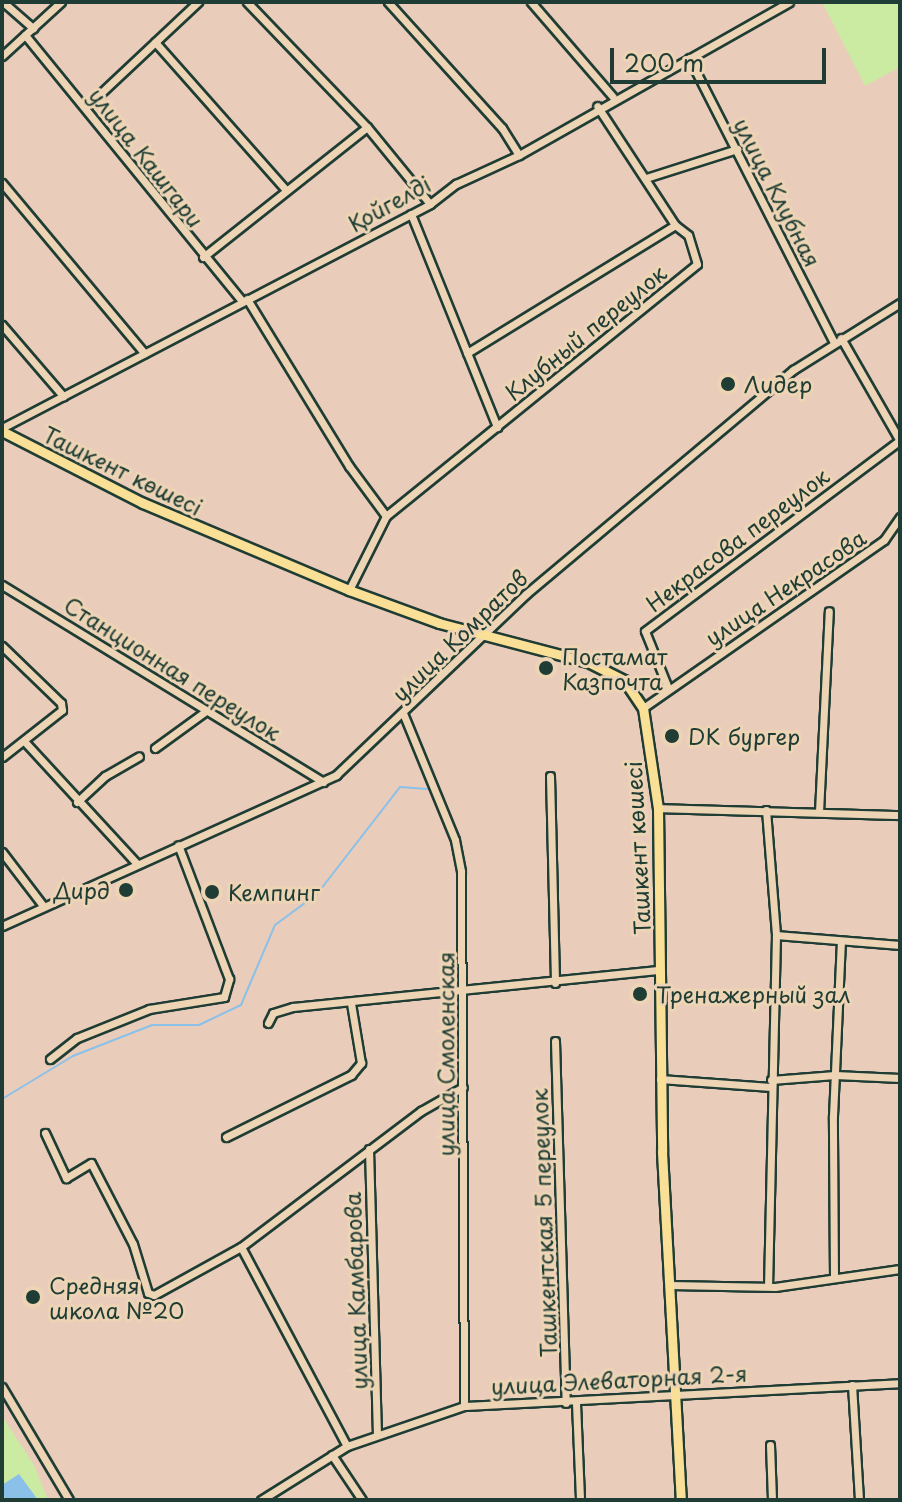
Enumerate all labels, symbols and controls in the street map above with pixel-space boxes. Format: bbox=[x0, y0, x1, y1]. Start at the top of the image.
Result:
scale bar bbox=[614, 32, 830, 82]
text: 200 m bbox=[624, 44, 704, 80]
street label: улица Кашгари bbox=[84, 82, 210, 232]
street label: улица Клубная bbox=[729, 113, 827, 271]
street label: Қойгелді bbox=[343, 170, 435, 236]
street label: Клубный переулок bbox=[499, 259, 671, 405]
place label: Лидер bbox=[744, 371, 812, 397]
marker: Лидер bbox=[719, 375, 737, 393]
street label: Ташкент көшесі bbox=[39, 420, 207, 520]
street label: Некрасова переулок bbox=[640, 462, 834, 616]
street label: улица Некрасова bbox=[699, 523, 871, 651]
street label: улица Комратов bbox=[385, 563, 533, 707]
street label: Станционная переулок bbox=[60, 590, 286, 746]
place label: Постамат Казпочта bbox=[562, 642, 667, 694]
marker: Постамат Казпочта bbox=[537, 659, 555, 677]
place label: DK бургер bbox=[688, 723, 800, 749]
marker: DK бургер bbox=[663, 727, 681, 745]
street label: Ташкент көшесі bbox=[619, 760, 655, 936]
place label: Дирд bbox=[54, 877, 110, 903]
place label: Кемпинг bbox=[228, 879, 320, 905]
marker: Дирд bbox=[117, 881, 135, 899]
marker: Кемпинг bbox=[203, 883, 221, 901]
street label: улица Смоленская bbox=[432, 951, 458, 1157]
place label: Тренажерный зал bbox=[656, 981, 852, 1007]
marker: Тренажерный зал bbox=[631, 985, 649, 1003]
street label: Ташкентская 5 переулок bbox=[525, 1088, 561, 1358]
street label: улица Камбарова bbox=[338, 1192, 372, 1390]
place label: Средняя школа №20 bbox=[49, 1271, 185, 1322]
marker: Средняя школа №20 bbox=[24, 1288, 42, 1306]
street label: улица Элеваторная 2-я bbox=[490, 1359, 748, 1399]

